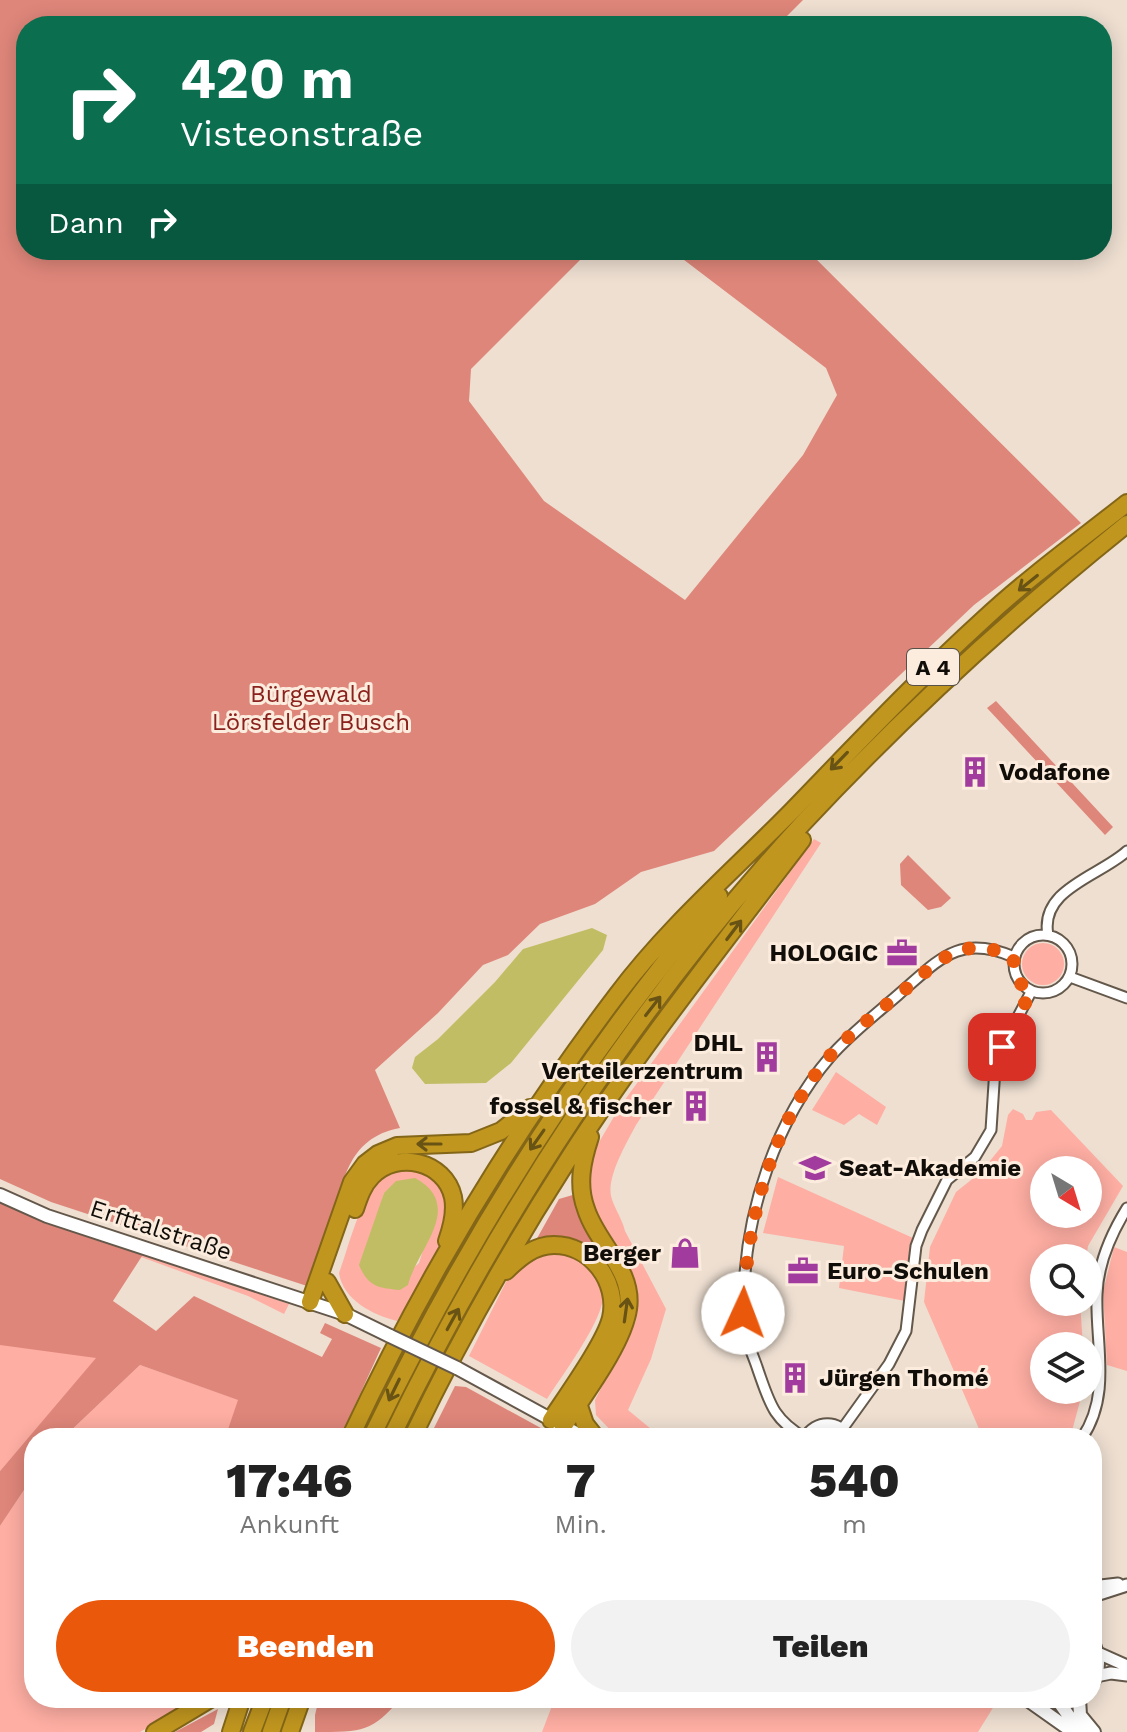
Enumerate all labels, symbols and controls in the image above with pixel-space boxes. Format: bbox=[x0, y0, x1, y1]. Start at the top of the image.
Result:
text: 420 m bbox=[180, 46, 354, 112]
icon: right bbox=[48, 48, 152, 152]
text: Visteonstraße bbox=[180, 113, 423, 155]
icon: right bbox=[140, 200, 184, 244]
text: Dann bbox=[48, 205, 124, 240]
one-way arrow bbox=[1018, 574, 1039, 592]
road number: A 4 bbox=[907, 649, 959, 685]
park label: Bürgewald Lörsfelder Busch bbox=[212, 680, 410, 736]
one-way arrow bbox=[830, 751, 849, 771]
building icon: Vodafone bbox=[958, 755, 992, 789]
place label: Vodafone bbox=[999, 758, 1110, 786]
one-way arrow bbox=[725, 920, 742, 941]
office icon: HOLOGIC bbox=[885, 936, 919, 970]
place label: HOLOGIC bbox=[770, 939, 878, 967]
one-way arrow bbox=[645, 996, 662, 1017]
pin bbox=[968, 1013, 1036, 1081]
icon: arrive bbox=[980, 1025, 1024, 1069]
place label: DHL Verteilerzentrum bbox=[541, 1029, 743, 1085]
building icon: DHL Verteilerzentrum bbox=[750, 1040, 784, 1074]
building icon: fossel & fischer bbox=[679, 1089, 713, 1123]
place label: fossel & fischer bbox=[489, 1092, 673, 1120]
one-way arrow bbox=[529, 1129, 545, 1151]
one-way arrow bbox=[416, 1136, 443, 1152]
school or university icon: Seat-Akademie bbox=[798, 1151, 832, 1185]
place label: Seat-Akademie bbox=[839, 1154, 1021, 1182]
north arrow bbox=[1030, 1156, 1102, 1228]
map controls bbox=[1030, 1156, 1102, 1404]
street label: Erfttalstraße bbox=[87, 1194, 235, 1266]
shop icon: Berger bbox=[668, 1236, 702, 1270]
place label: Berger bbox=[583, 1239, 662, 1267]
button: search bbox=[1030, 1244, 1102, 1316]
office icon: Euro-Schulen bbox=[786, 1254, 820, 1288]
place label: Euro-Schulen bbox=[827, 1257, 989, 1285]
position arrow bbox=[701, 1271, 785, 1355]
one-way arrow bbox=[619, 1297, 634, 1323]
one-way arrow bbox=[445, 1308, 461, 1331]
button: layers bbox=[1030, 1332, 1102, 1404]
building icon: Jürgen Thomé bbox=[778, 1361, 812, 1395]
place label: Jürgen Thomé bbox=[819, 1364, 989, 1392]
one-way arrow bbox=[386, 1377, 401, 1401]
text: 17:46 bbox=[226, 1452, 352, 1509]
text: 7 bbox=[566, 1452, 596, 1509]
text: 540 bbox=[809, 1452, 900, 1509]
text: Ankunft bbox=[239, 1509, 339, 1539]
text: Min. bbox=[555, 1509, 607, 1539]
text: m bbox=[842, 1509, 867, 1539]
button: Beenden bbox=[56, 1600, 555, 1692]
button: Teilen bbox=[571, 1600, 1070, 1692]

